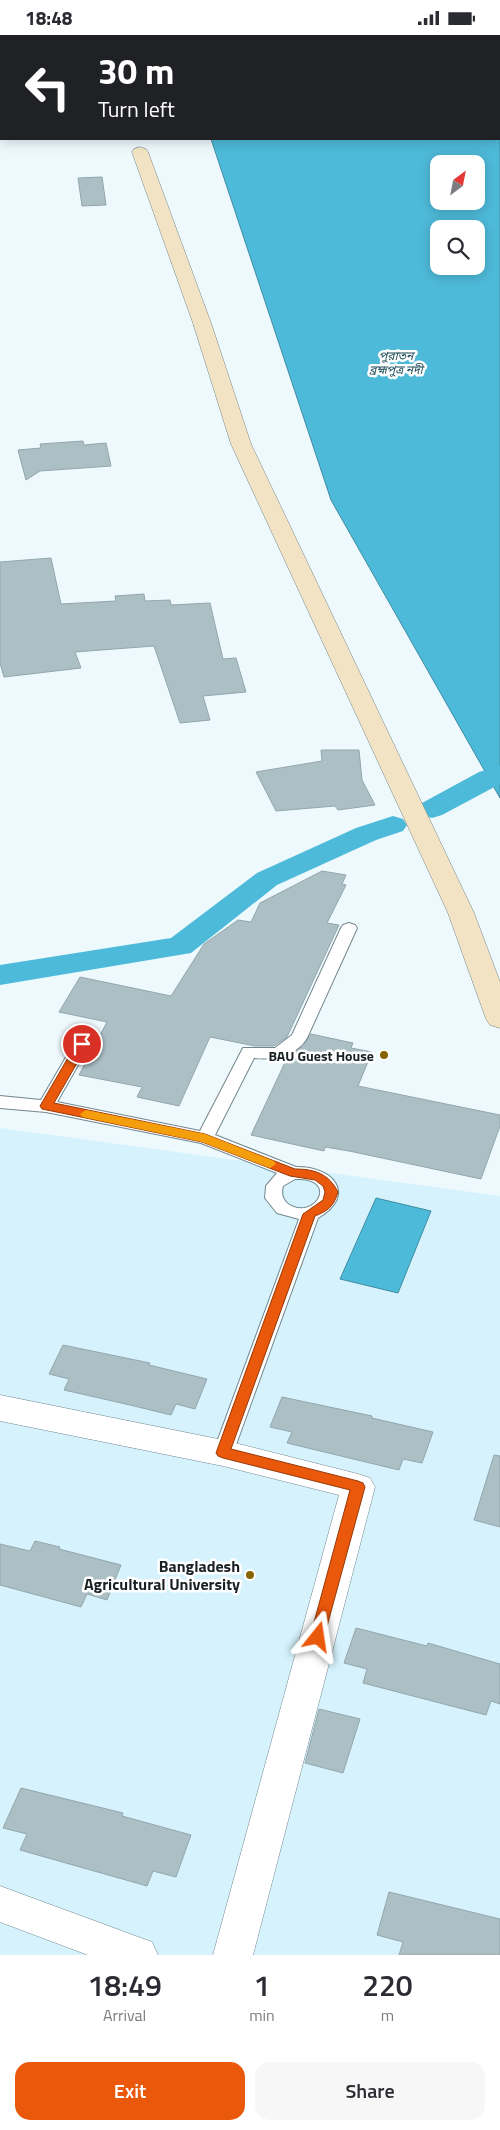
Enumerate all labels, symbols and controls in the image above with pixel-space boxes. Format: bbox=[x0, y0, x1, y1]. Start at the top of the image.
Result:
text: 18:48 bbox=[25, 3, 72, 32]
text: 30 m bbox=[98, 44, 174, 98]
icon: left bbox=[15, 55, 80, 120]
text: Turn left bbox=[98, 92, 175, 126]
north arrow bbox=[430, 155, 485, 210]
map controls bbox=[430, 155, 485, 275]
button: search bbox=[430, 220, 485, 275]
water label: পুরাতন ব্রহ্মপুত্র নদী bbox=[369, 346, 426, 379]
pin bbox=[61, 1023, 103, 1065]
icon: arrive bbox=[68, 1030, 96, 1058]
place label: BAU Guest House bbox=[268, 1045, 374, 1066]
marker: BAU Guest House bbox=[378, 1049, 390, 1061]
place label: Bangladesh Agricultural University bbox=[84, 1554, 240, 1596]
marker: Bangladesh Agricultural University bbox=[244, 1569, 256, 1581]
position arrow bbox=[291, 1610, 343, 1662]
text: 18:49 bbox=[87, 1962, 162, 2008]
text: 1 bbox=[254, 1962, 270, 2008]
text: 220 bbox=[362, 1962, 413, 2008]
text: Arrival bbox=[103, 2003, 146, 2027]
text: min bbox=[249, 2003, 275, 2027]
text: m bbox=[381, 2003, 394, 2027]
button: Exit bbox=[15, 2062, 245, 2120]
button: Share bbox=[255, 2062, 485, 2120]

